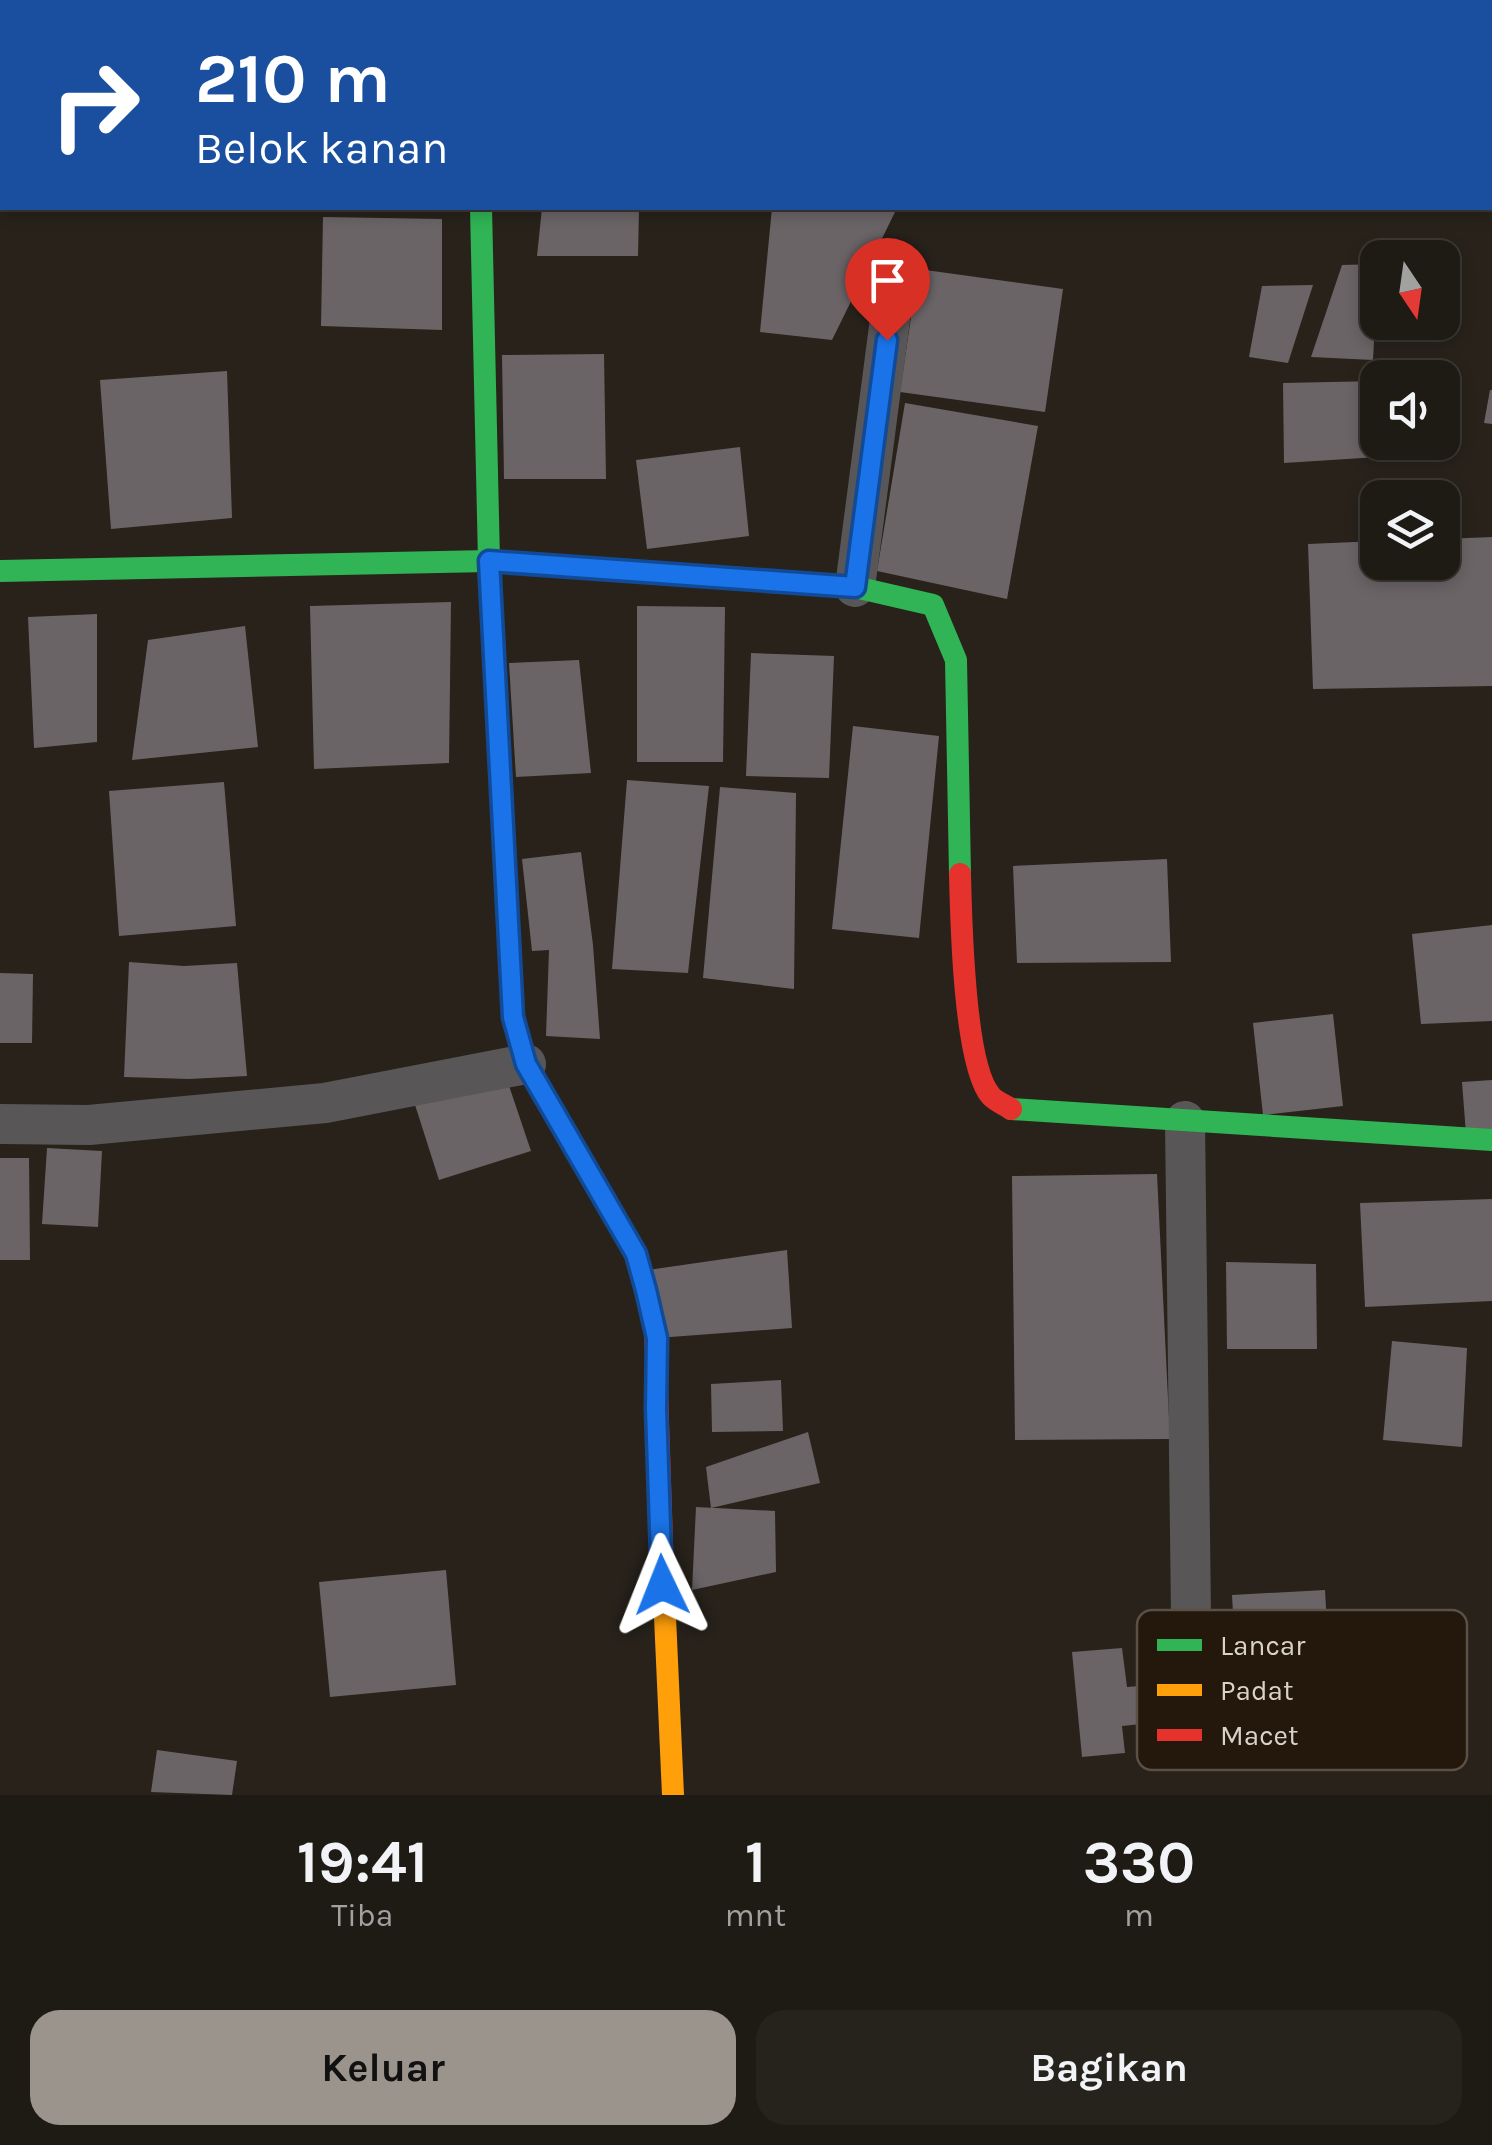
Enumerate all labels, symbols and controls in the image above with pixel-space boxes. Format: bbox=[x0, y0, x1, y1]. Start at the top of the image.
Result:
text: 210 m bbox=[195, 38, 391, 120]
icon: right bbox=[30, 40, 160, 170]
text: Belok kanan bbox=[195, 122, 449, 174]
pin bbox=[845, 238, 930, 341]
north arrow bbox=[1360, 240, 1460, 340]
map controls bbox=[1360, 240, 1460, 580]
icon: arrive bbox=[860, 253, 915, 308]
button: sound bbox=[1360, 360, 1460, 460]
button: layers bbox=[1360, 480, 1460, 580]
position arrow bbox=[610, 1533, 714, 1637]
legend bbox=[1137, 1610, 1467, 1770]
text: Lancar bbox=[1220, 1629, 1306, 1662]
text: Padat bbox=[1220, 1674, 1293, 1707]
text: Macet bbox=[1220, 1719, 1298, 1752]
text: 19:41 bbox=[297, 1827, 428, 1897]
text: 1 bbox=[745, 1827, 766, 1897]
text: 330 bbox=[1083, 1827, 1195, 1897]
text: Tiba bbox=[331, 1897, 393, 1934]
text: mnt bbox=[725, 1897, 786, 1934]
text: m bbox=[1124, 1897, 1154, 1934]
button: Keluar bbox=[30, 2010, 736, 2125]
button: Bagikan bbox=[756, 2010, 1462, 2125]

